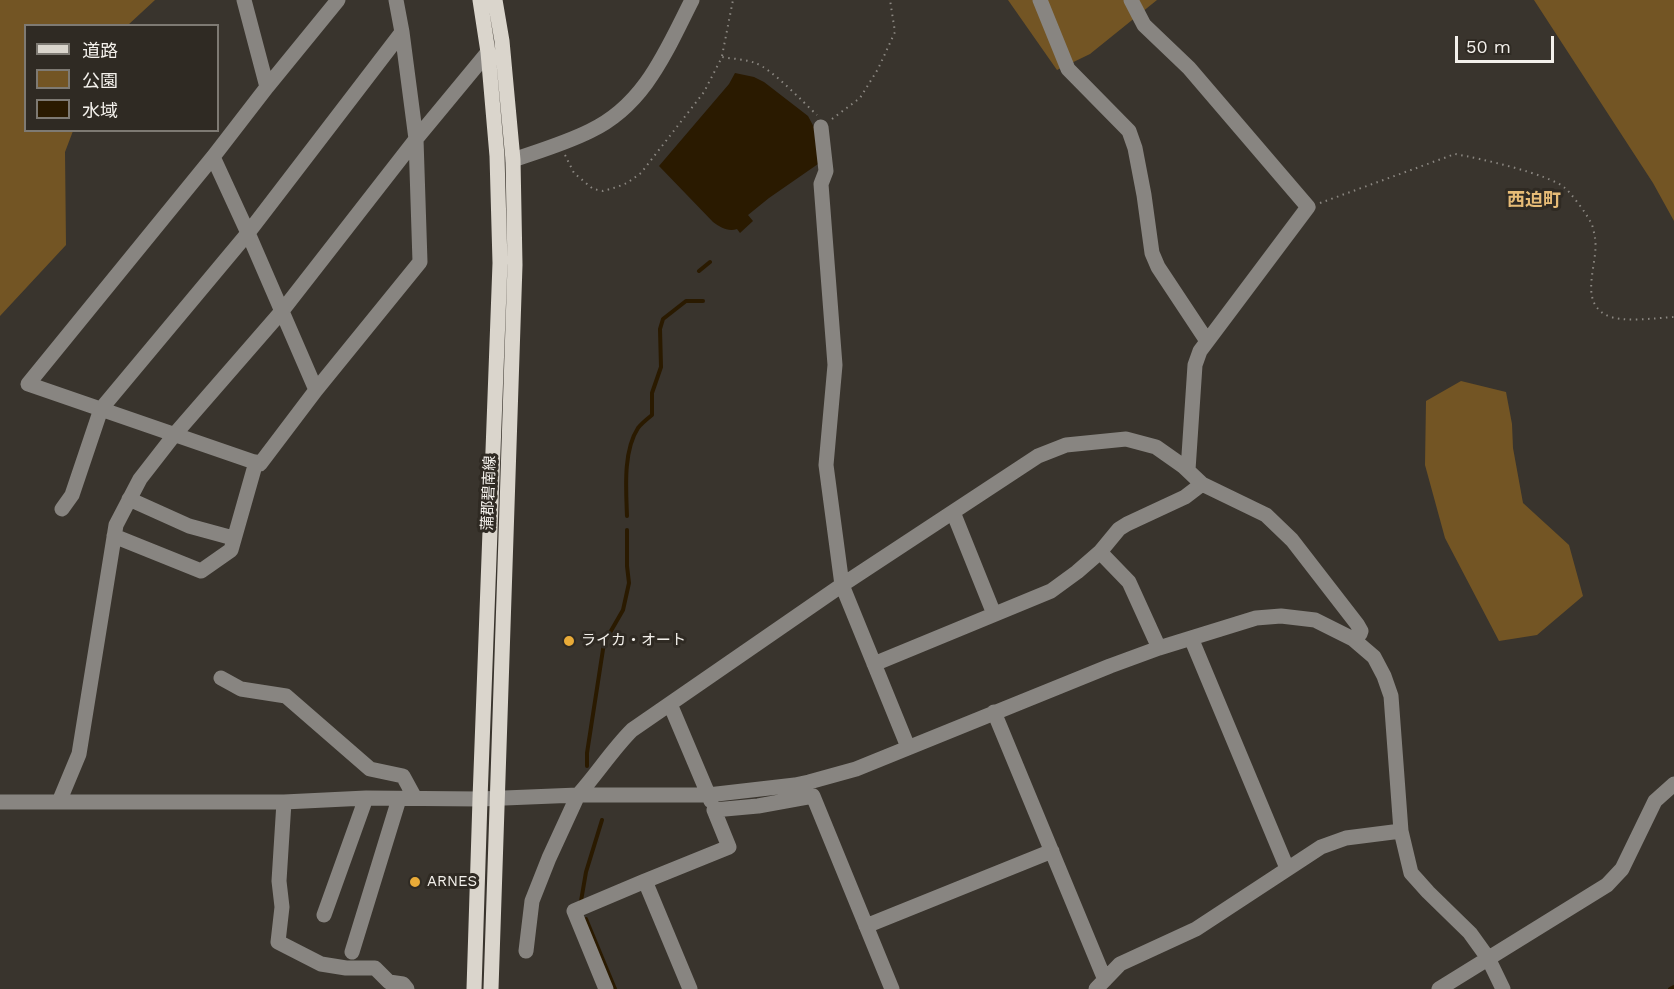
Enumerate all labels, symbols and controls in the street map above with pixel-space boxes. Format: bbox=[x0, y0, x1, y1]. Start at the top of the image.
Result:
legend bbox=[24, 24, 219, 132]
scale bar bbox=[1458, 24, 1557, 62]
text: 50 m bbox=[1466, 36, 1511, 57]
text: 道路 bbox=[82, 40, 118, 61]
text: 公園 bbox=[82, 70, 118, 91]
text: 水域 bbox=[82, 100, 118, 121]
district label: 西迫町 bbox=[1507, 190, 1561, 212]
street label: 蒲郡碧南線 bbox=[479, 455, 499, 531]
place label: ライカ・オート bbox=[581, 632, 686, 650]
marker: ライカ・オート bbox=[562, 634, 576, 648]
place label: ARNES bbox=[427, 873, 477, 891]
marker: ARNES bbox=[408, 875, 422, 889]

